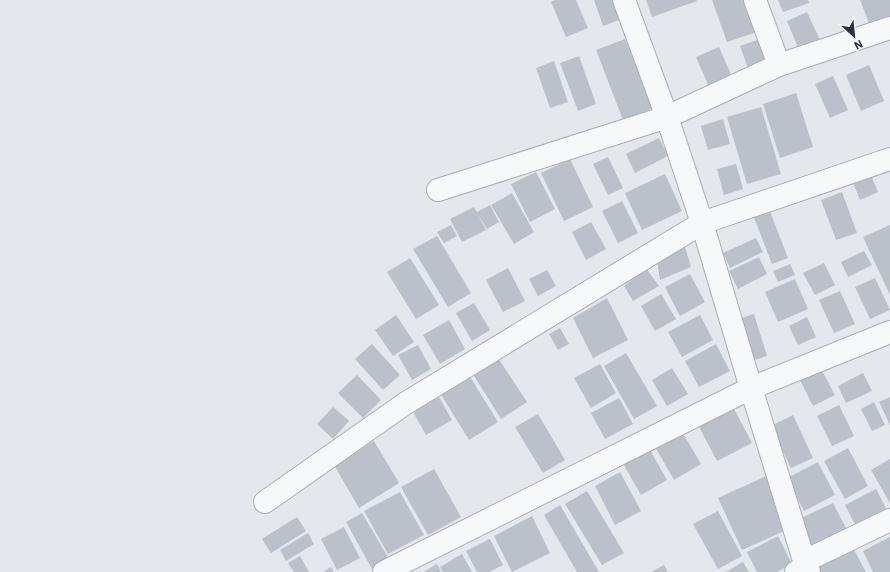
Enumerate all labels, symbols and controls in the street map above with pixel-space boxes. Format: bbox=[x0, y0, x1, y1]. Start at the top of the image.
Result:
north arrow bbox=[834, 16, 874, 56]
text: N bbox=[852, 37, 865, 53]

